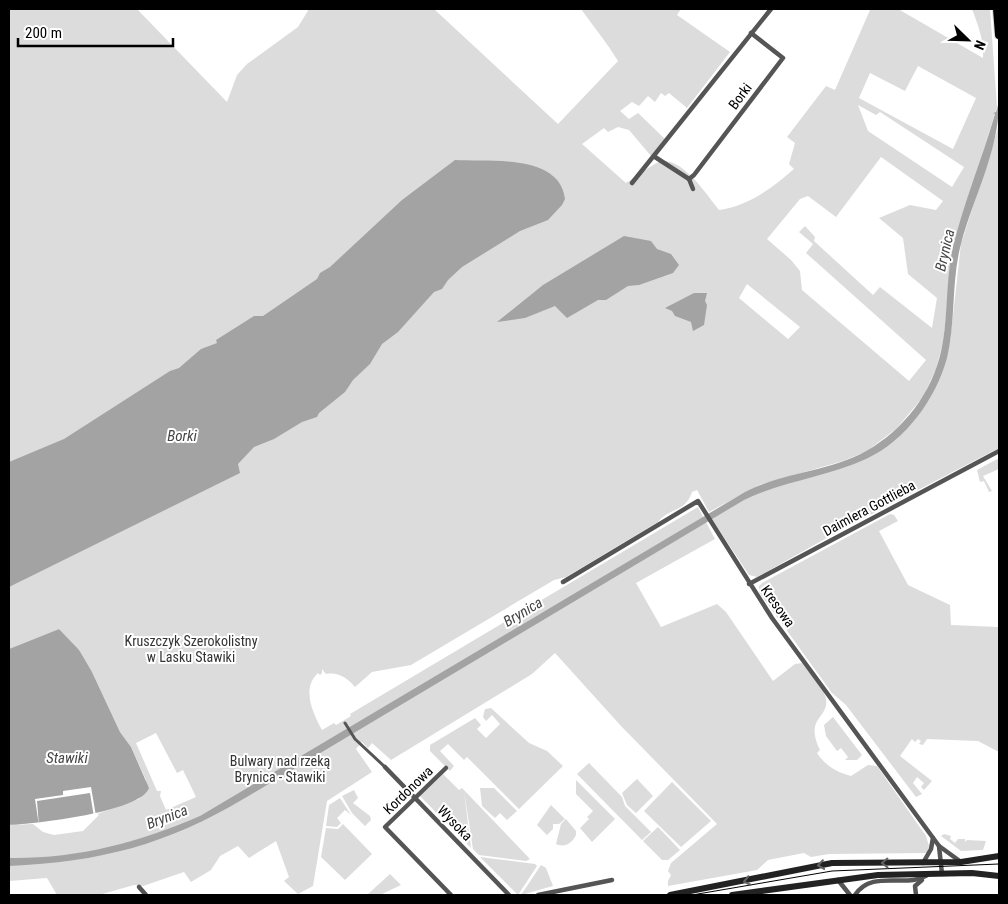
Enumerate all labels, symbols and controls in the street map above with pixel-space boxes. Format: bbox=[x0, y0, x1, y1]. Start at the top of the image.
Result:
scale bar bbox=[18, 15, 172, 47]
north arrow bbox=[943, 15, 993, 65]
text: 200 m bbox=[25, 24, 62, 42]
text: N bbox=[971, 38, 989, 52]
street label: Borki bbox=[725, 80, 755, 112]
water label: Brynica bbox=[931, 227, 959, 273]
water label: Borki bbox=[167, 427, 197, 445]
street label: Daimlera Gottlieba bbox=[820, 477, 918, 539]
street label: Kresowa bbox=[758, 582, 798, 630]
water label: Brynica bbox=[500, 593, 546, 631]
park label: Kruszczyk Szerokolistny w Lasku Stawiki bbox=[125, 633, 258, 665]
water label: Stawiki bbox=[46, 749, 88, 767]
park label: Bulwary nad rzeką Brynica - Stawiki bbox=[230, 753, 330, 785]
street label: Kordonowa bbox=[380, 763, 436, 817]
water label: Brynica bbox=[144, 801, 190, 833]
street label: Wysoka bbox=[434, 802, 476, 844]
one-way arrow bbox=[881, 858, 889, 869]
one-way arrow bbox=[817, 859, 825, 870]
one-way arrow bbox=[742, 875, 751, 886]

